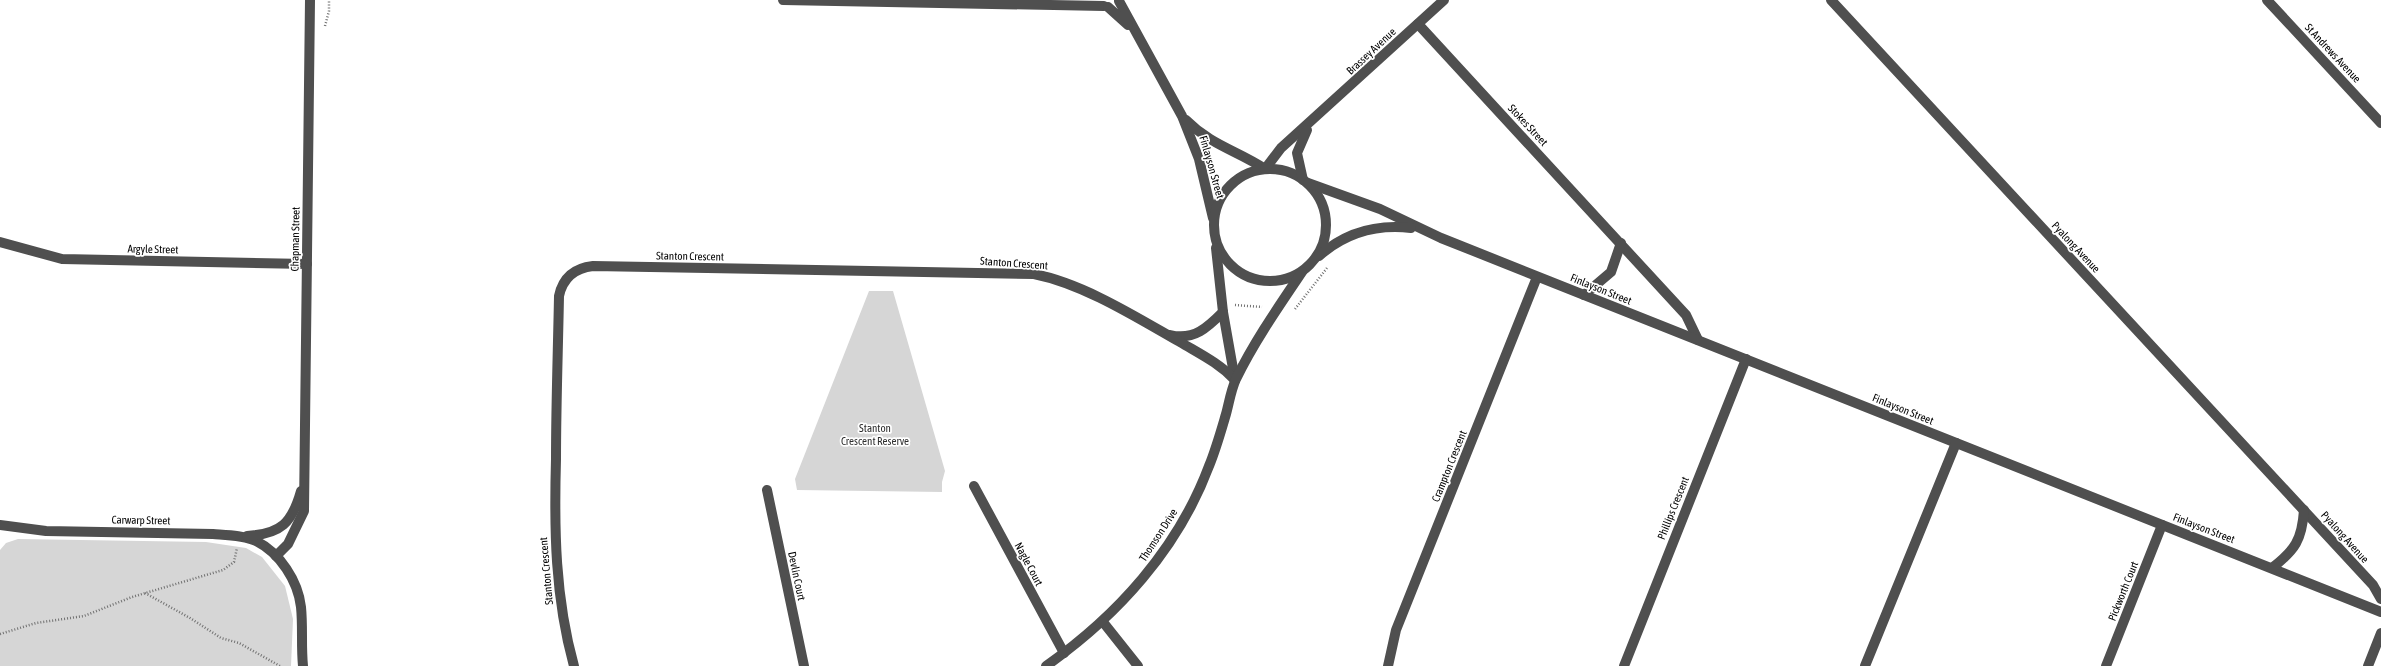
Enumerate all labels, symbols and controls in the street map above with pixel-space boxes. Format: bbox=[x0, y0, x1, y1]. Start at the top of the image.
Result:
street label: St Andrews Avenue bbox=[2303, 21, 2363, 85]
street label: Brassey Avenue bbox=[1344, 25, 1398, 77]
street label: Stokes Street bbox=[1506, 102, 1550, 148]
street label: Finlayson Street bbox=[1197, 134, 1227, 200]
street label: Chapman Street bbox=[288, 207, 302, 271]
street label: Pyalong Avenue bbox=[2049, 219, 2103, 275]
street label: Argyle Street bbox=[127, 243, 179, 255]
street label: Stanton Crescent bbox=[656, 249, 724, 263]
street label: Stanton Crescent bbox=[980, 255, 1048, 271]
street label: Finlayson Street bbox=[1569, 271, 1633, 307]
street label: Finlayson Street bbox=[1871, 391, 1935, 427]
park label: Stanton Crescent Reserve bbox=[841, 422, 909, 447]
street label: Crampton Crescent bbox=[1429, 429, 1469, 503]
street label: Phillips Crescent bbox=[1655, 475, 1691, 541]
street label: Thomson Drive bbox=[1137, 506, 1179, 564]
street label: Pyalong Avenue bbox=[2319, 509, 2371, 565]
street label: Finlayson Street bbox=[2172, 511, 2236, 545]
street label: Carwarp Street bbox=[111, 513, 171, 527]
street label: Stanton Crescent bbox=[537, 537, 555, 605]
street label: Nagle Court bbox=[1013, 540, 1045, 588]
street label: Devlin Court bbox=[786, 550, 808, 602]
street label: Pickworth Court bbox=[2106, 559, 2140, 623]

